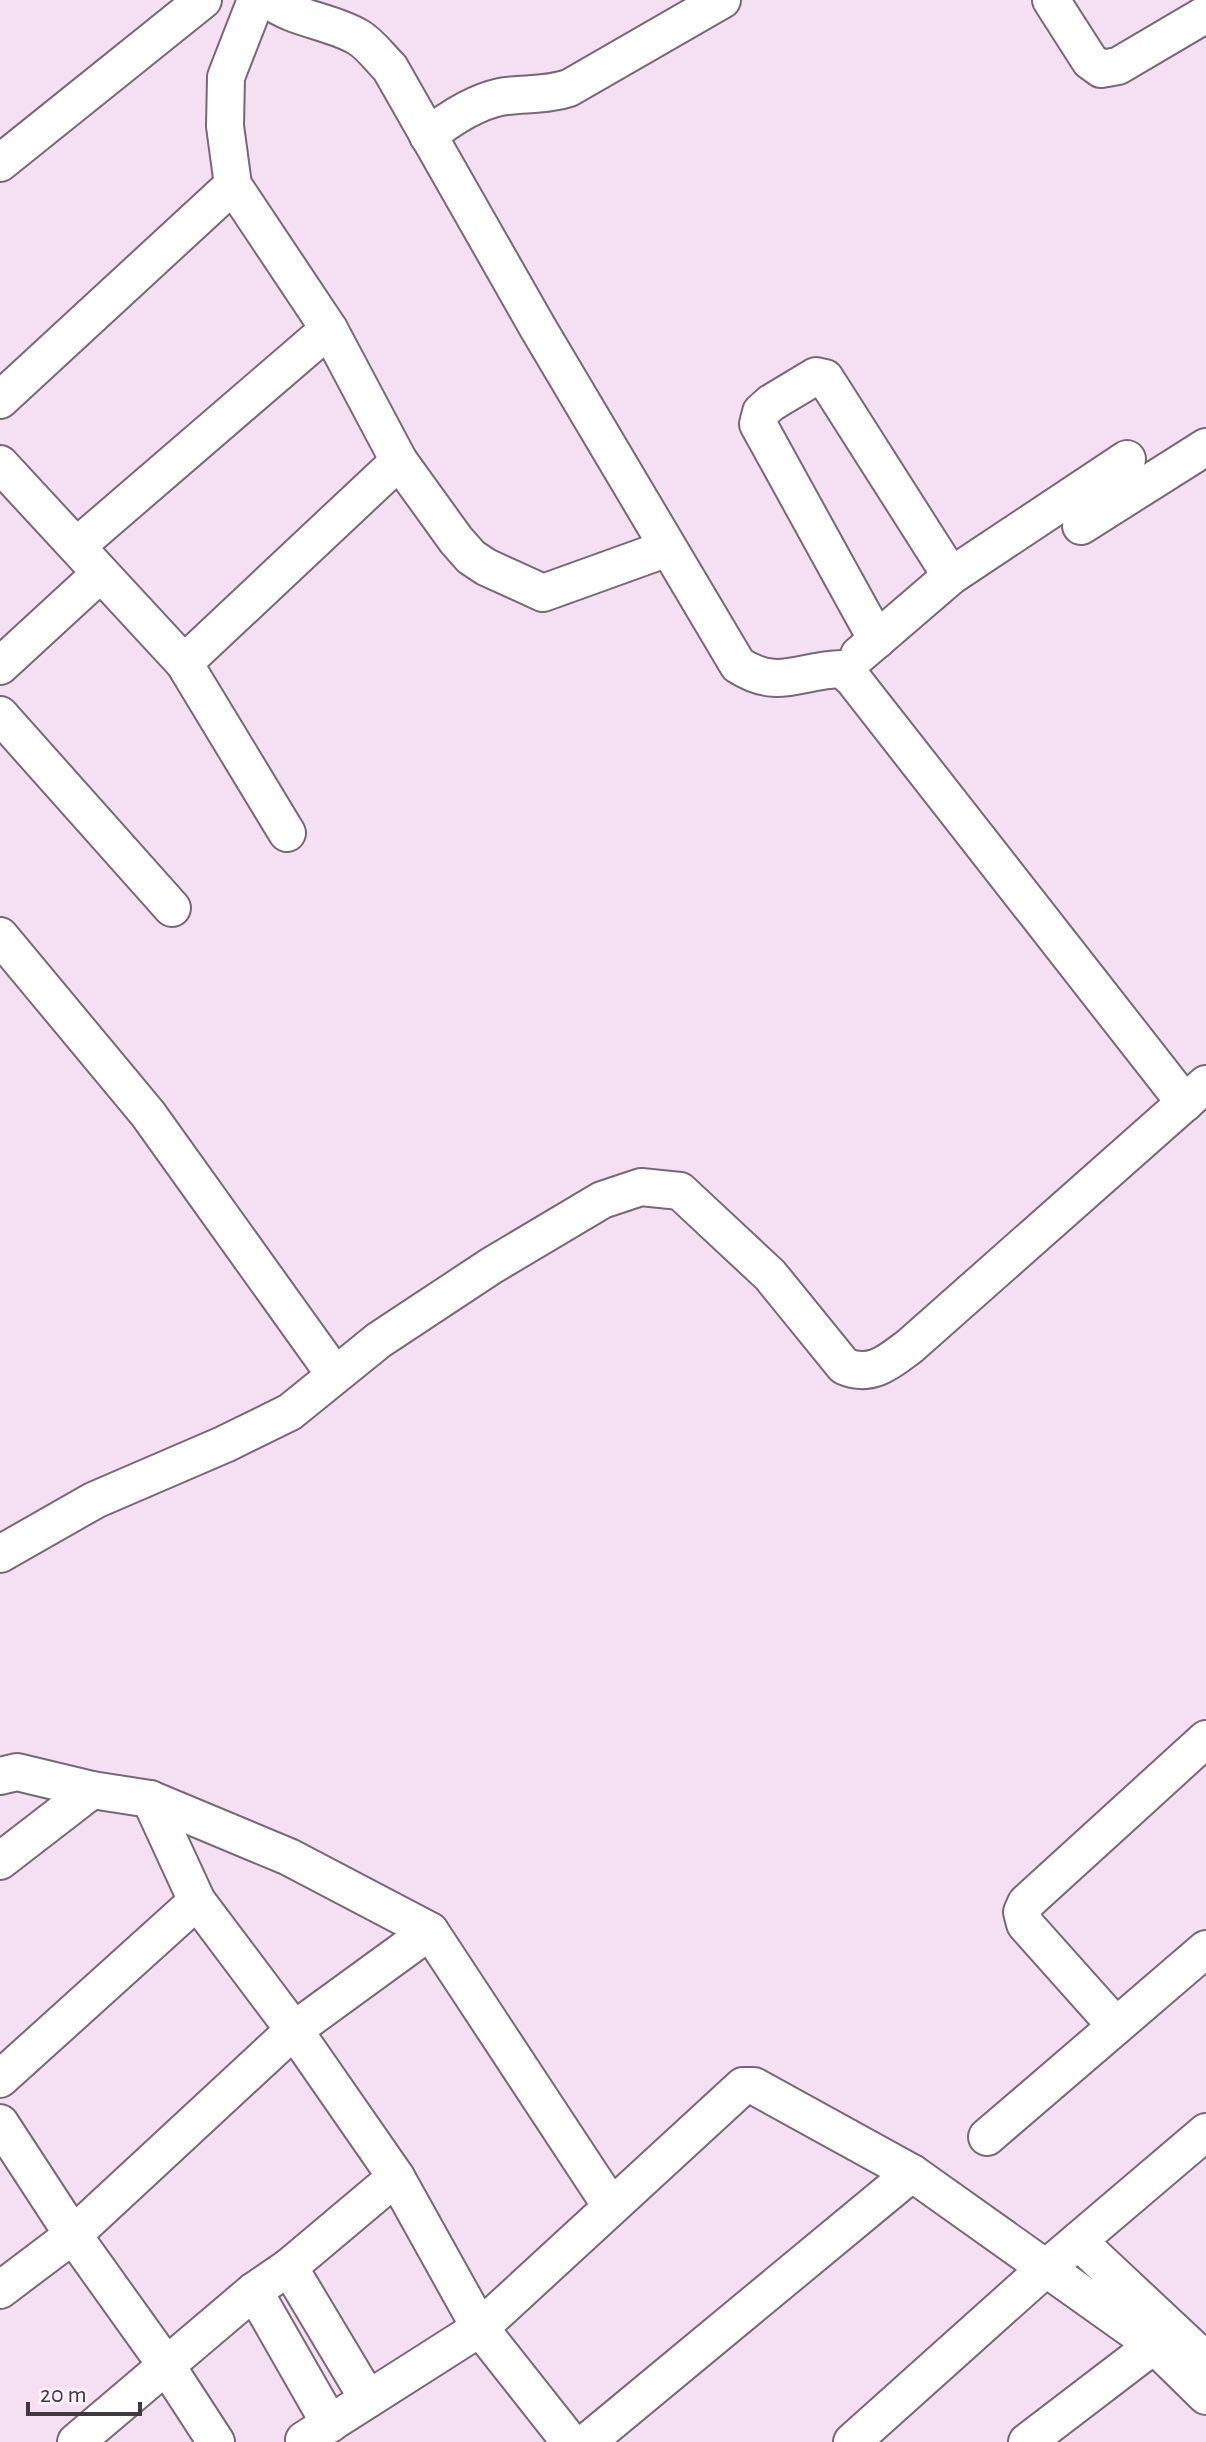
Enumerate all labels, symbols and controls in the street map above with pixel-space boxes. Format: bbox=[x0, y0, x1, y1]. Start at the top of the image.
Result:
scale bar bbox=[28, 2366, 140, 2416]
text: 20 m bbox=[40, 2383, 87, 2407]

